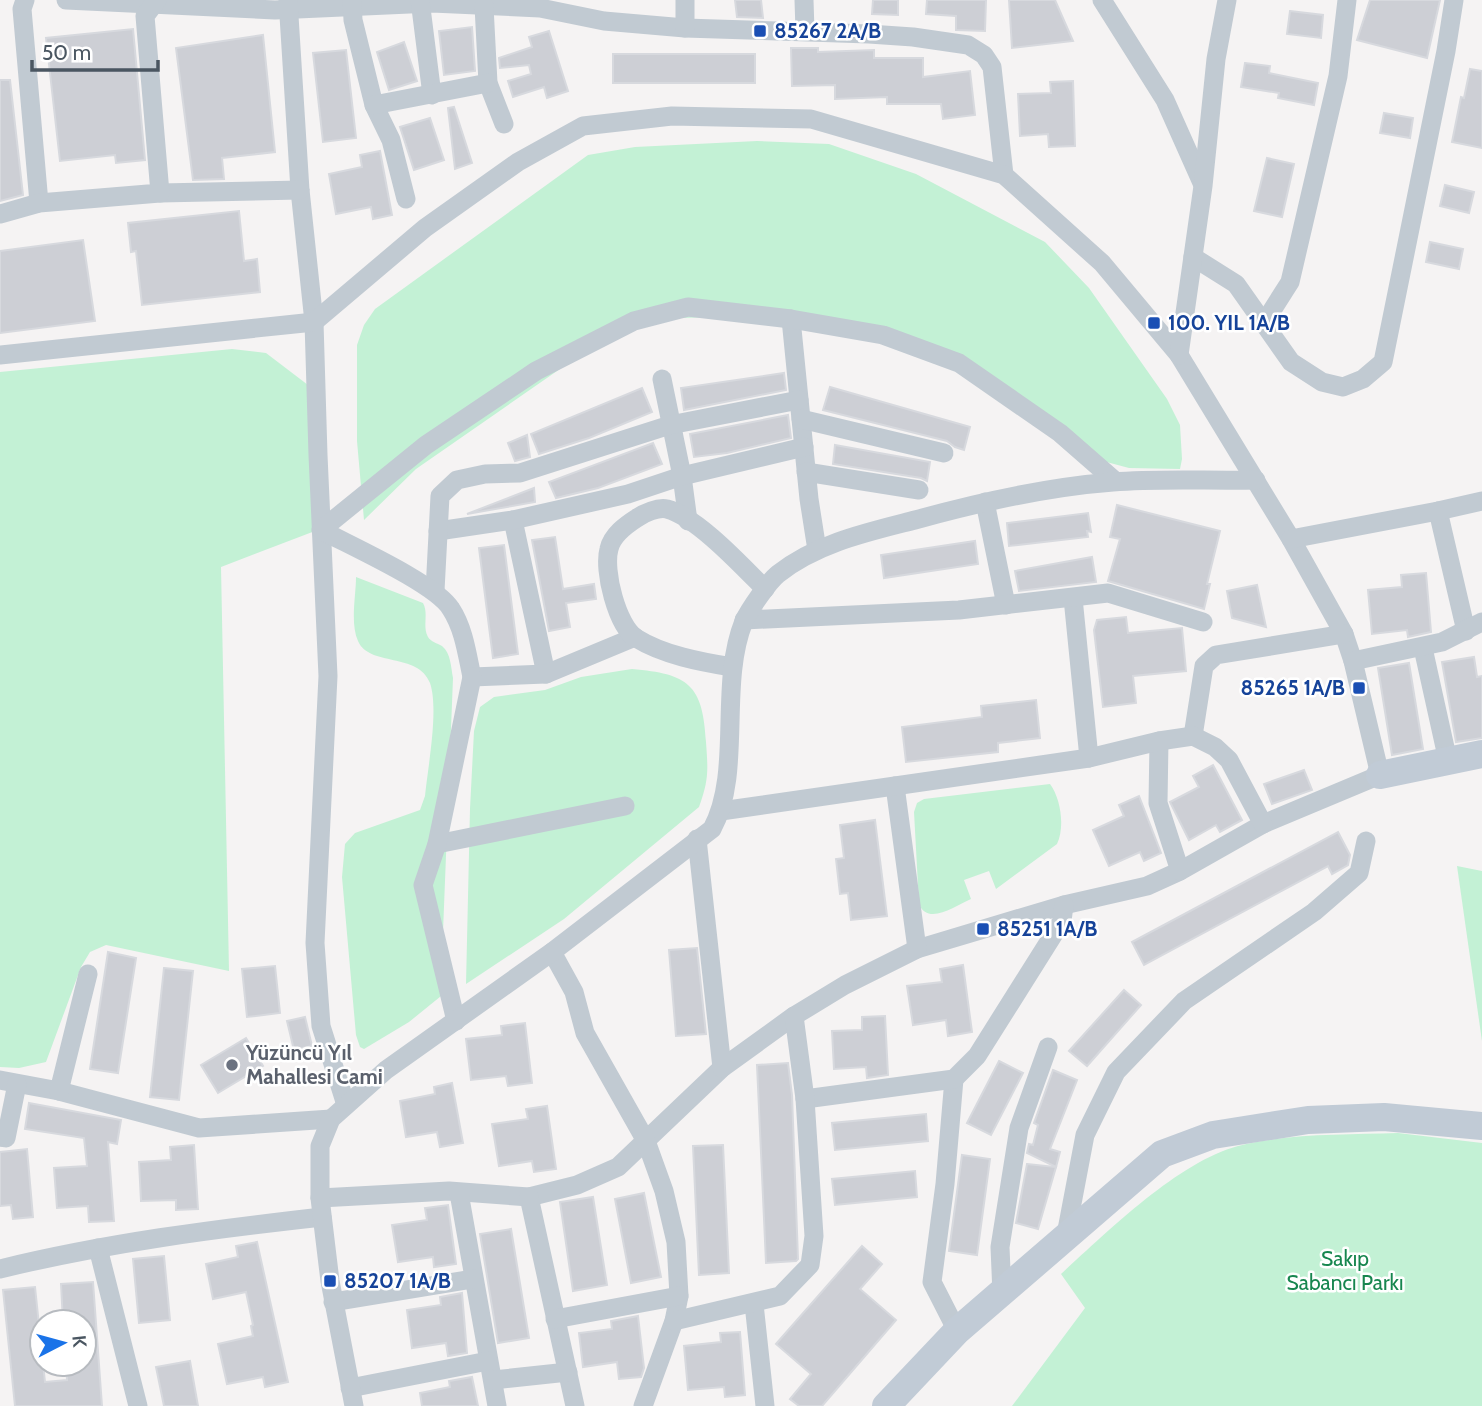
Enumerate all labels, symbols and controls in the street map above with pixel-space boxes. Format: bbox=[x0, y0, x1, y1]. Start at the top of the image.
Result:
place label: 85267 2A/B bbox=[774, 18, 881, 43]
marker: 85267 2A/B bbox=[752, 23, 768, 39]
scale bar bbox=[32, 28, 158, 72]
text: 50 m bbox=[42, 40, 91, 65]
place label: 100. YIL 1A/B bbox=[1168, 310, 1290, 335]
marker: 100. YIL 1A/B bbox=[1146, 315, 1162, 331]
place label: 85265 1A/B bbox=[1241, 675, 1345, 700]
marker: 85265 1A/B bbox=[1351, 680, 1367, 696]
place label: 85251 1A/B bbox=[997, 916, 1097, 941]
marker: 85251 1A/B bbox=[975, 921, 991, 937]
place label: Yüzüncü Yıl Mahallesi Cami bbox=[245, 1040, 383, 1089]
marker: Yüzüncü Yıl Mahallesi Cami bbox=[224, 1057, 240, 1073]
park label: Sakıp Sabancı Parkı bbox=[1287, 1246, 1403, 1295]
place label: 85207 1A/B bbox=[344, 1268, 451, 1293]
marker: 85207 1A/B bbox=[322, 1273, 338, 1289]
north arrow bbox=[28, 1308, 98, 1378]
text: K bbox=[67, 1334, 91, 1348]

